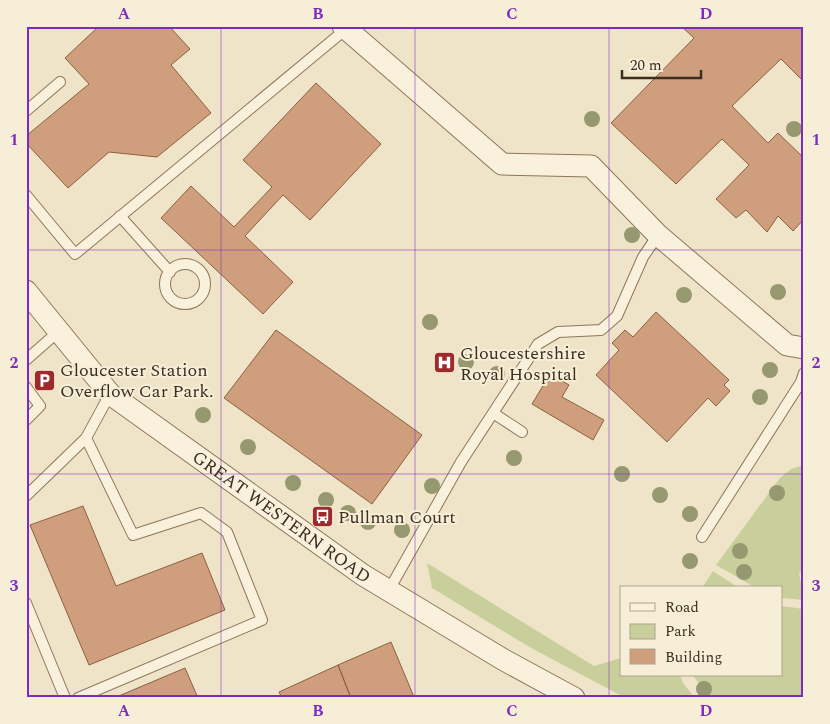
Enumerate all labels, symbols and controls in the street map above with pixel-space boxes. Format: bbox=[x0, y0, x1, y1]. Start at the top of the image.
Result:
text: A bbox=[118, 2, 131, 26]
text: B bbox=[312, 2, 324, 26]
text: C bbox=[506, 2, 518, 26]
text: D bbox=[700, 2, 713, 26]
scale bar bbox=[622, 48, 701, 80]
text: 20 m bbox=[630, 54, 662, 77]
text: 1 bbox=[10, 128, 18, 152]
text: 1 bbox=[812, 128, 820, 152]
place label: Gloucestershire Royal Hospital bbox=[460, 340, 586, 388]
text: 2 bbox=[10, 351, 19, 375]
hospital icon: Gloucestershire Royal Hospital bbox=[432, 351, 456, 375]
text: 2 bbox=[812, 351, 821, 375]
place label: Gloucester Station Overflow Car Park. bbox=[60, 357, 214, 405]
parking icon: Gloucester Station Overflow Car Park. bbox=[32, 368, 56, 392]
street label: GREAT WESTERN ROAD bbox=[186, 444, 376, 591]
place label: Pullman Court bbox=[338, 504, 456, 531]
bus stop icon: Pullman Court bbox=[310, 505, 334, 529]
text: 3 bbox=[10, 574, 19, 598]
text: 3 bbox=[812, 574, 821, 598]
legend bbox=[620, 586, 782, 676]
text: Road bbox=[665, 596, 699, 619]
text: Park bbox=[665, 620, 696, 643]
text: Building bbox=[665, 646, 722, 669]
text: A bbox=[118, 699, 131, 723]
text: B bbox=[312, 699, 324, 723]
text: C bbox=[506, 699, 518, 723]
text: D bbox=[700, 699, 713, 723]

